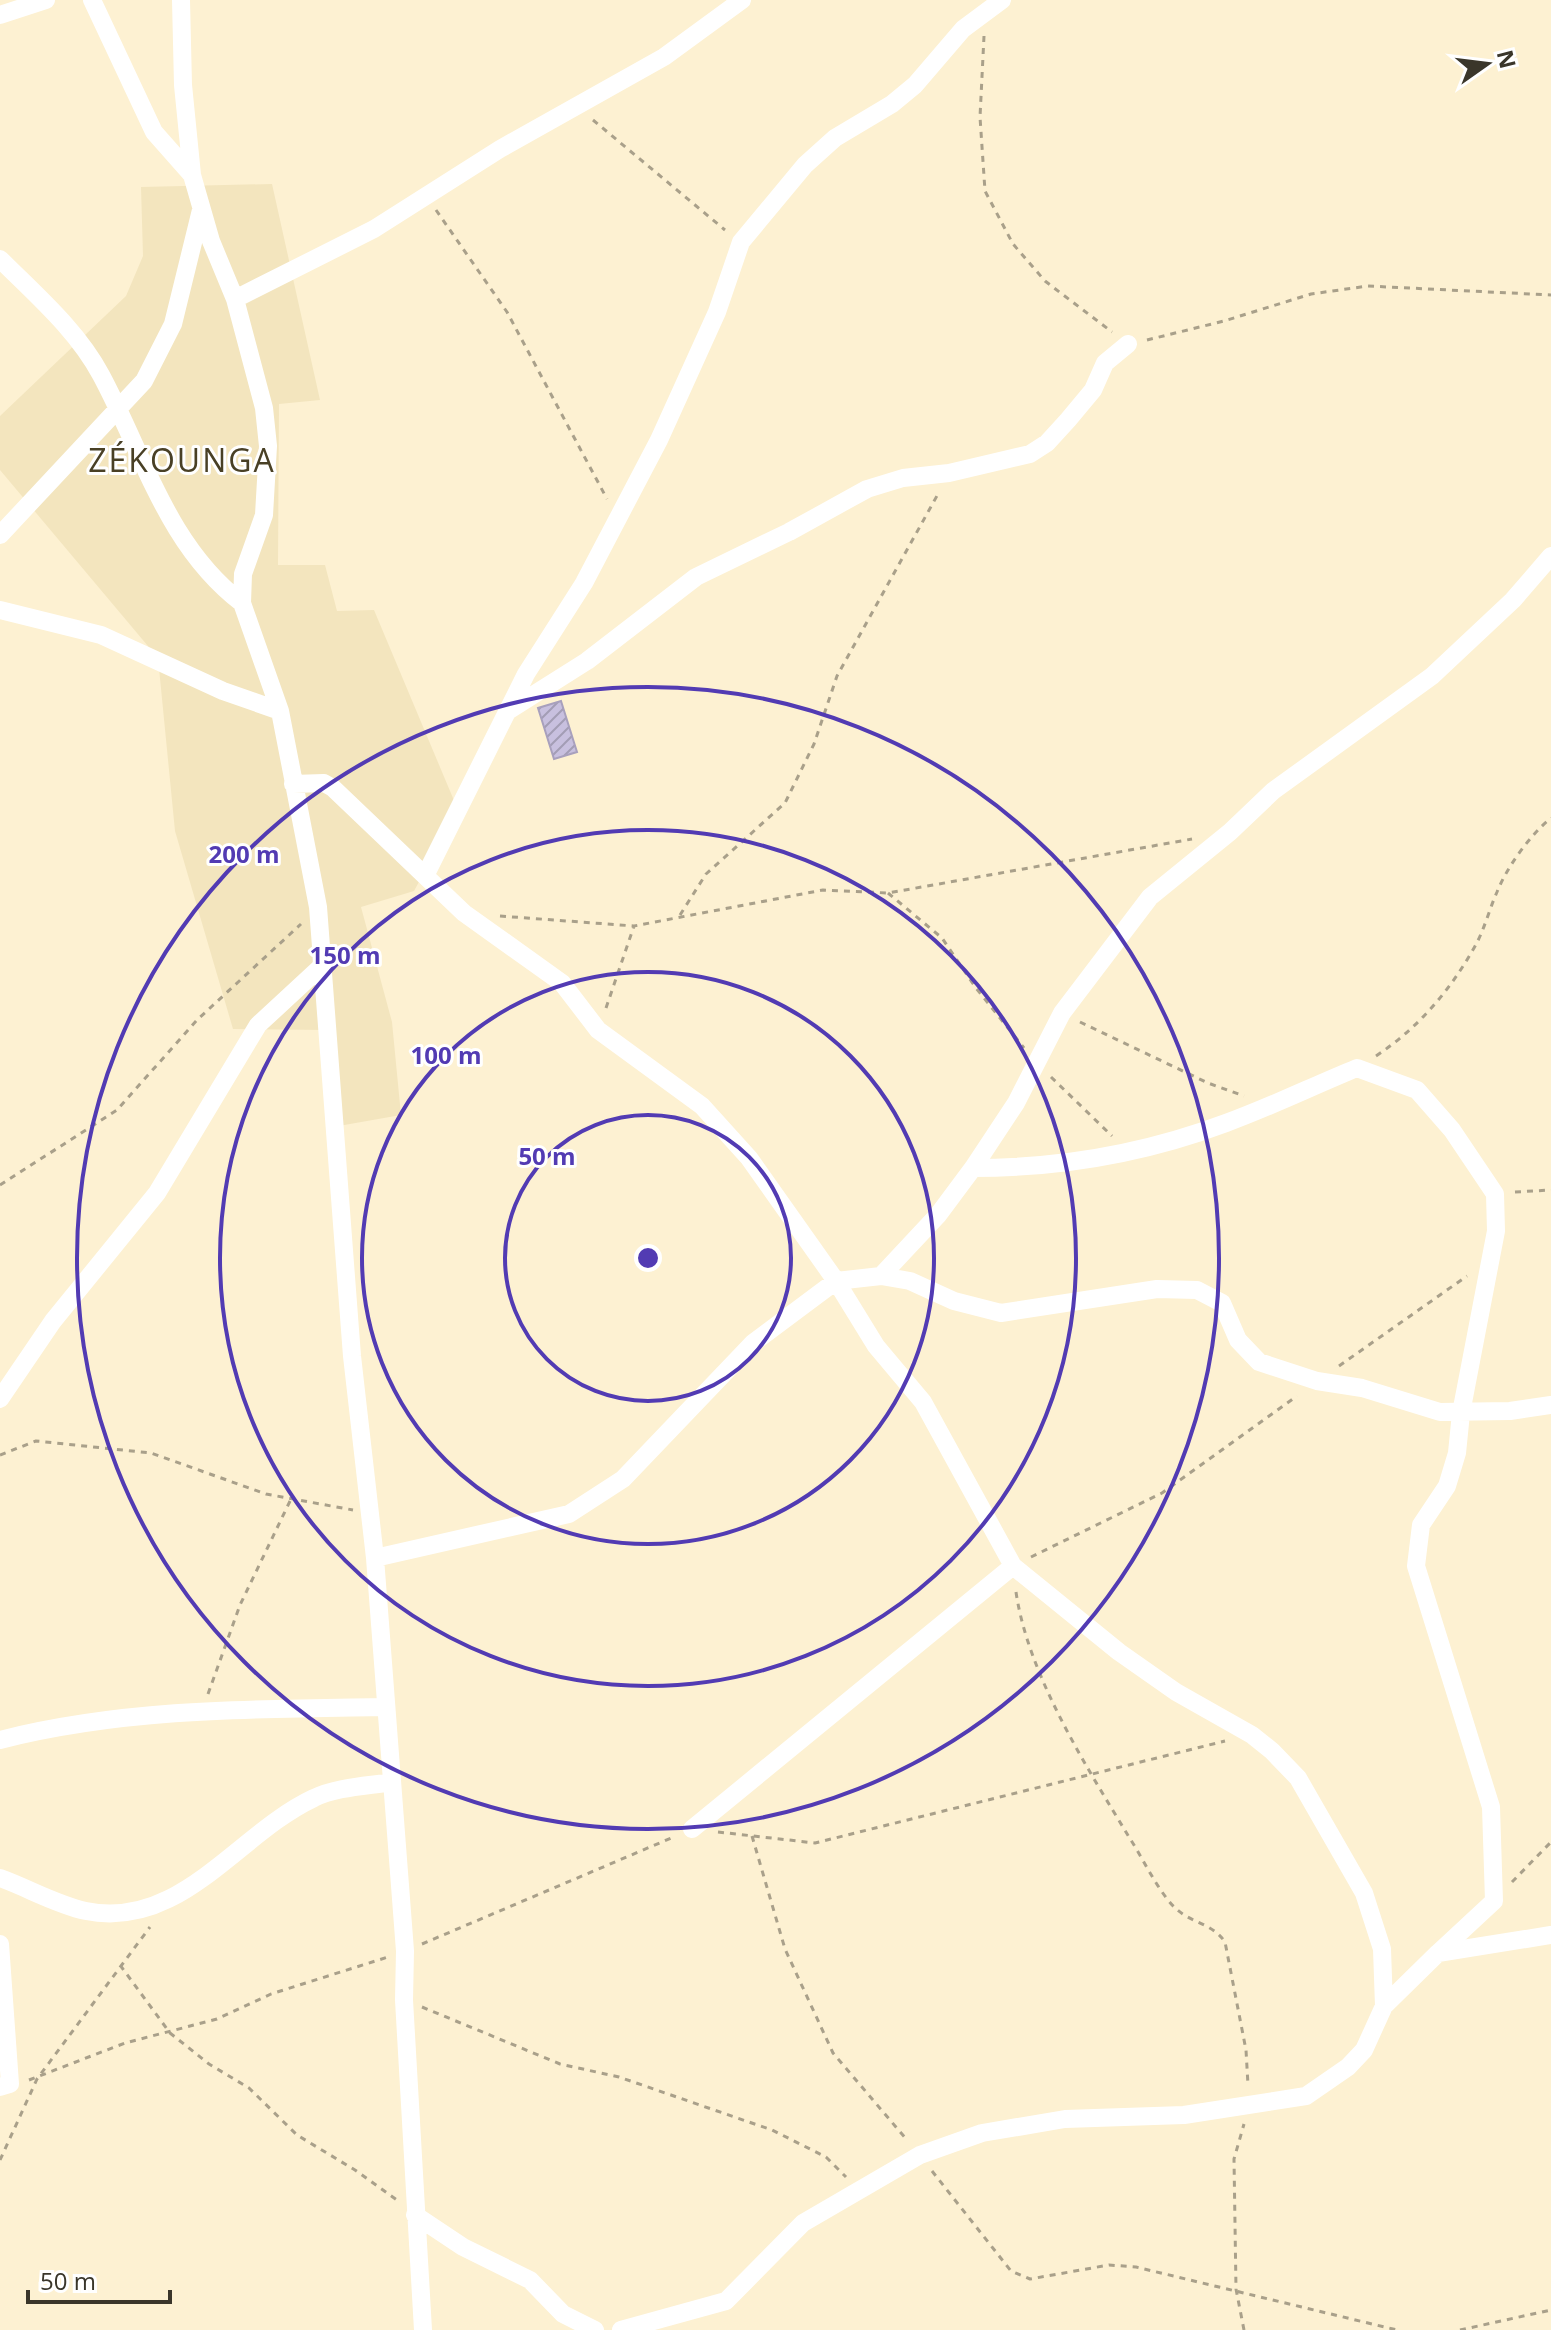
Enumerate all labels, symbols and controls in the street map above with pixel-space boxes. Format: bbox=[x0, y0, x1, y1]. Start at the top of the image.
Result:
north arrow bbox=[1447, 24, 1527, 104]
text: N bbox=[1491, 47, 1524, 71]
district label: ZÉKOUNGA bbox=[88, 438, 276, 481]
text: 200 m bbox=[209, 837, 279, 870]
text: 150 m bbox=[310, 938, 380, 971]
text: 100 m bbox=[411, 1038, 481, 1071]
text: 50 m bbox=[518, 1139, 576, 1172]
centre of rings bbox=[634, 1244, 662, 1272]
scale bar bbox=[28, 2254, 170, 2304]
text: 50 m bbox=[40, 2264, 96, 2297]

